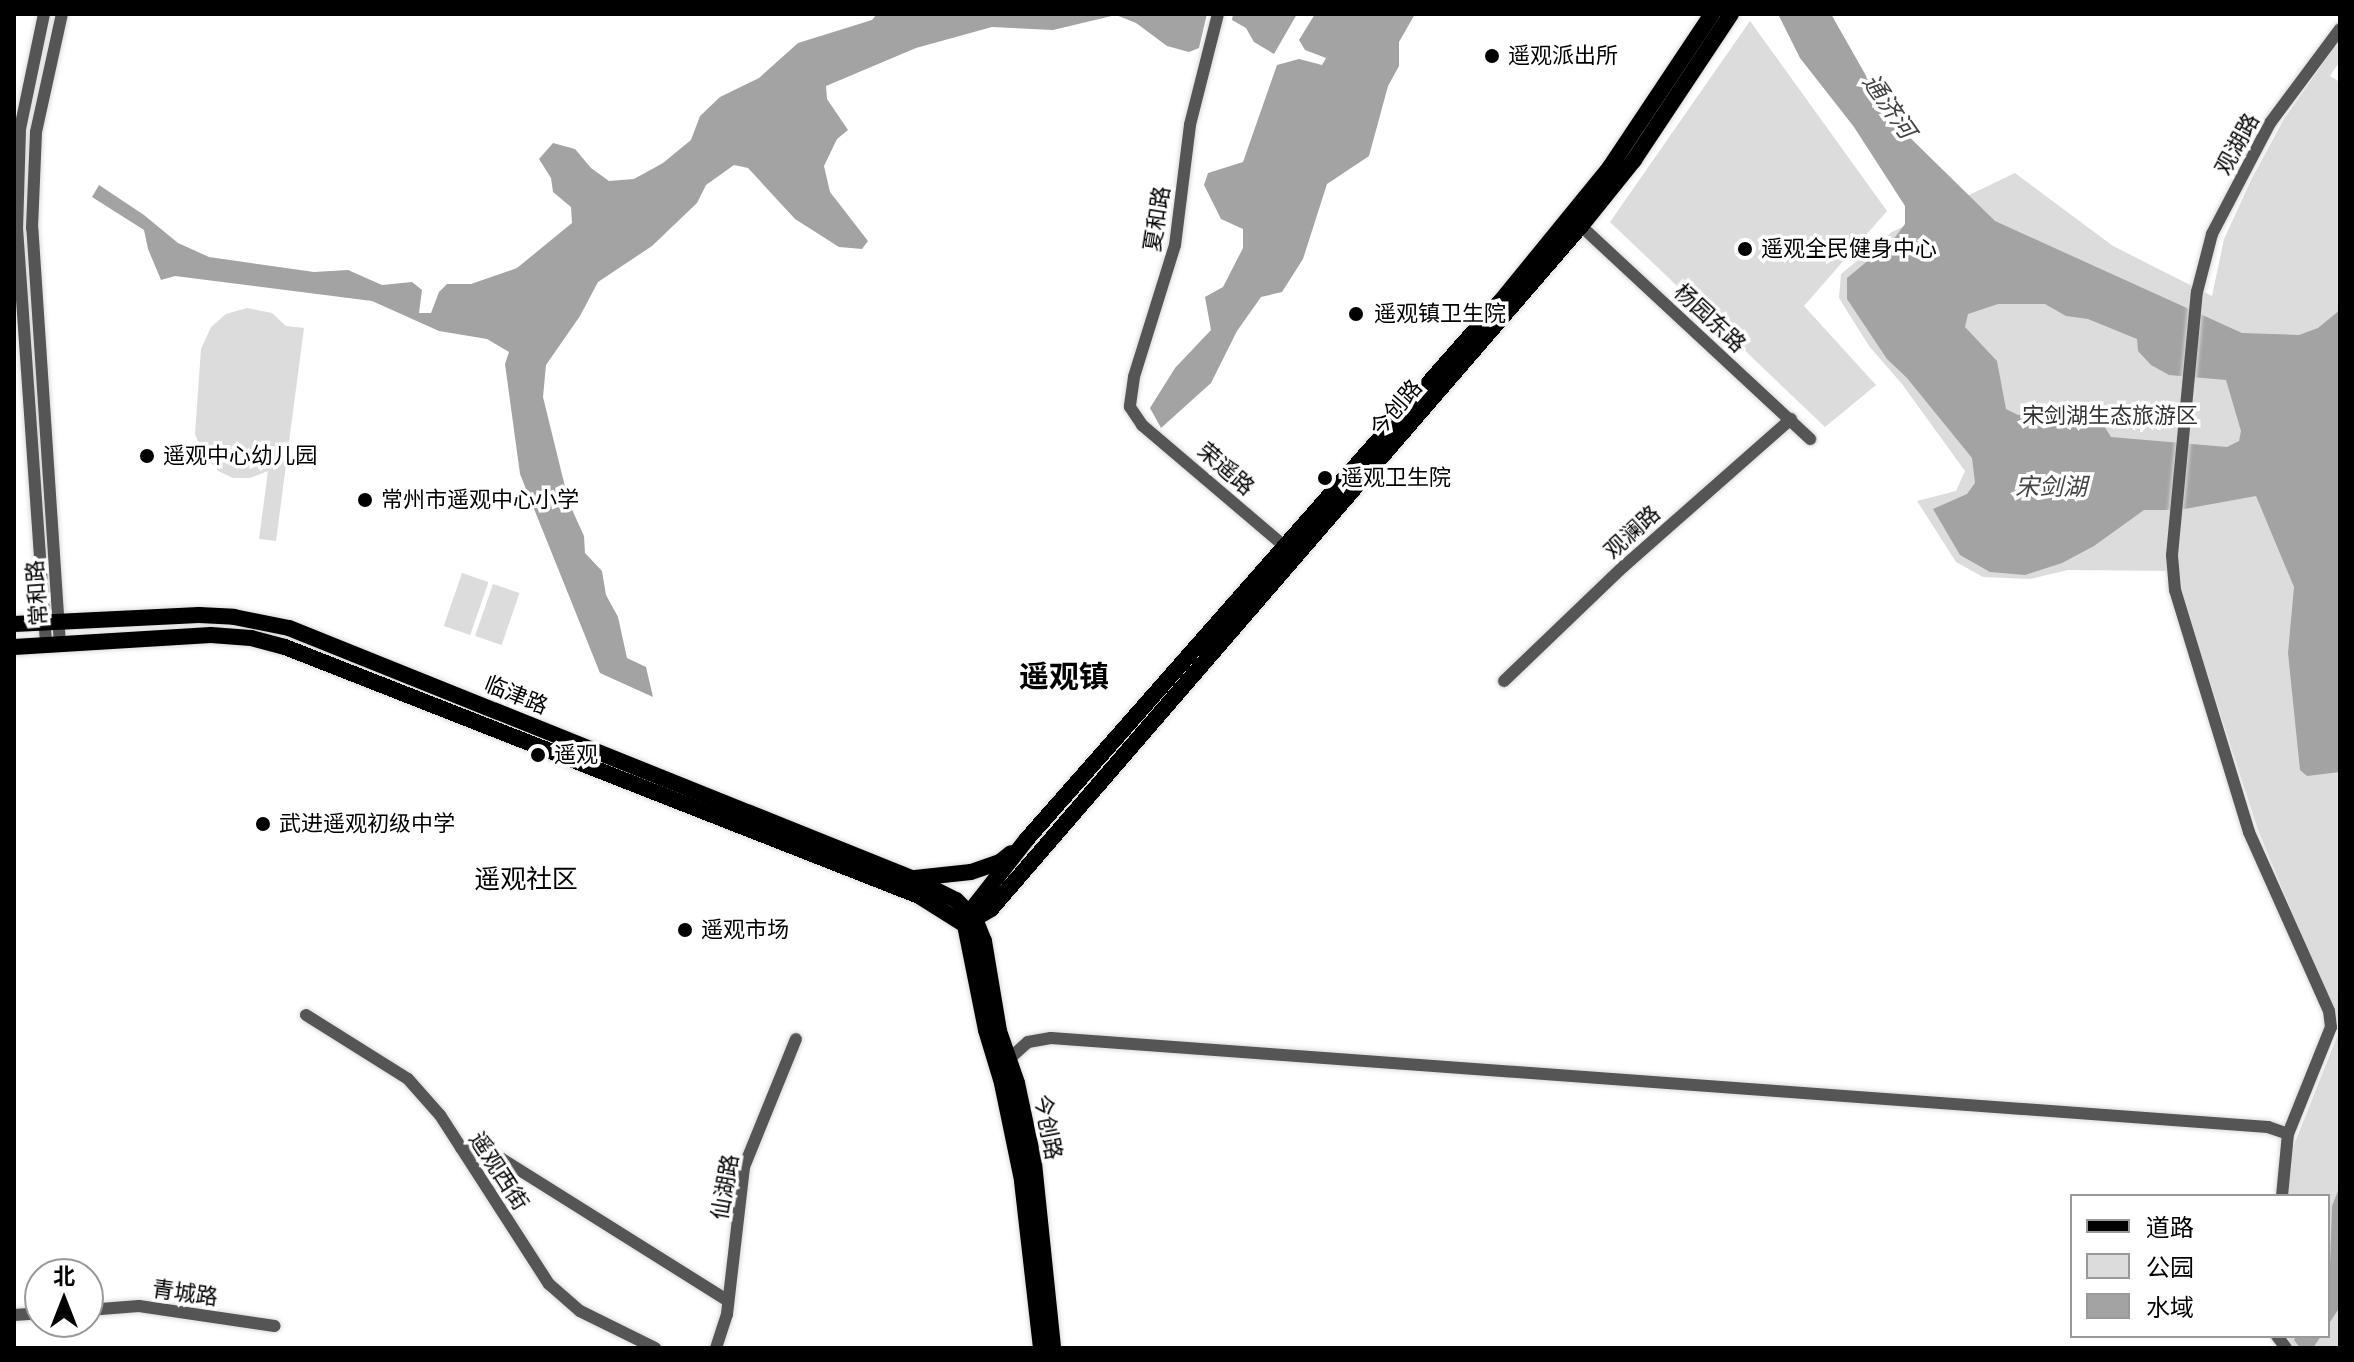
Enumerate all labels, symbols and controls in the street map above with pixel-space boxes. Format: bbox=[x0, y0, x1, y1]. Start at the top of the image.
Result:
place label: 遥观派出所 bbox=[1508, 43, 1618, 69]
marker: 遥观派出所 bbox=[1483, 47, 1501, 65]
water label: 通济河 bbox=[1857, 68, 1921, 144]
street label: 观湖路 bbox=[2209, 109, 2265, 179]
street label: 夏和路 bbox=[1139, 184, 1175, 254]
place label: 遥观全民健身中心 bbox=[1761, 236, 1937, 262]
marker: 遥观全民健身中心 bbox=[1736, 240, 1754, 258]
street label: 杨园东路 bbox=[1669, 278, 1751, 358]
place label: 遥观镇卫生院 bbox=[1374, 301, 1506, 327]
marker: 遥观镇卫生院 bbox=[1345, 303, 1367, 325]
street label: 今创路 bbox=[1364, 374, 1428, 442]
park label: 宋剑湖生态旅游区 bbox=[2022, 403, 2198, 429]
street label: 荣遥路 bbox=[1192, 437, 1260, 501]
place label: 遥观中心幼儿园 bbox=[163, 443, 317, 469]
marker: 遥观中心幼儿园 bbox=[138, 447, 156, 465]
place label: 遥观卫生院 bbox=[1341, 465, 1451, 491]
marker: 遥观卫生院 bbox=[1316, 469, 1334, 487]
water label: 宋剑湖 bbox=[2015, 473, 2087, 501]
place label: 常州市遥观中心小学 bbox=[381, 487, 579, 513]
marker: 常州市遥观中心小学 bbox=[356, 491, 374, 509]
street label: 观澜路 bbox=[1599, 500, 1665, 564]
street label: 常和路 bbox=[22, 559, 52, 627]
district label: 遥观镇 bbox=[1019, 659, 1109, 695]
street label: 临津路 bbox=[480, 670, 552, 720]
place label: 遥观 bbox=[554, 742, 598, 768]
marker: 遥观 bbox=[529, 746, 547, 764]
place label: 武进遥观初级中学 bbox=[279, 811, 455, 837]
marker: 武进遥观初级中学 bbox=[254, 815, 272, 833]
district label: 遥观社区 bbox=[474, 864, 578, 896]
place label: 遥观市场 bbox=[701, 917, 789, 943]
marker: 遥观市场 bbox=[676, 921, 694, 939]
street label: 今创路 bbox=[1029, 1092, 1067, 1162]
street label: 遥观西街 bbox=[464, 1127, 534, 1215]
street label: 仙湖路 bbox=[706, 1152, 744, 1222]
legend bbox=[2070, 1194, 2330, 1338]
text: 道路 bbox=[2146, 1210, 2194, 1245]
text: 公园 bbox=[2146, 1250, 2194, 1285]
north arrow bbox=[24, 1258, 104, 1338]
text: 北 bbox=[53, 1260, 75, 1292]
street label: 青城路 bbox=[150, 1275, 220, 1311]
text: 水域 bbox=[2146, 1290, 2194, 1325]

